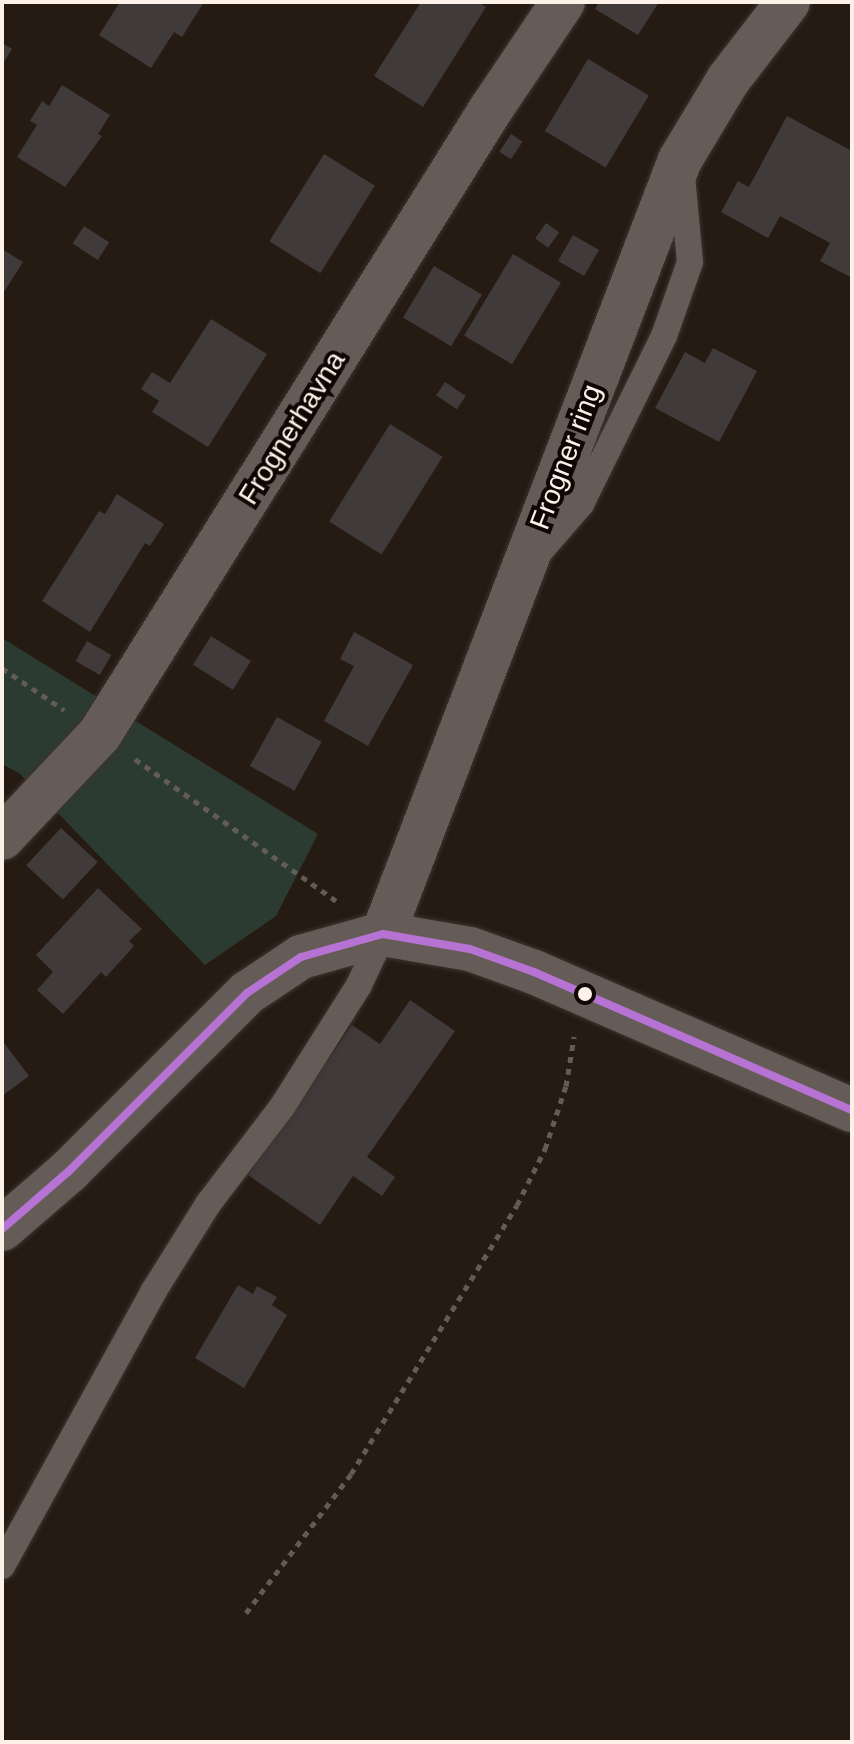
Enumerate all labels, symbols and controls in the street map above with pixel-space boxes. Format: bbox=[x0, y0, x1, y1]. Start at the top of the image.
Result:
street label: Frognerhavna bbox=[232, 345, 352, 511]
street label: Frogner ring bbox=[523, 380, 609, 534]
unlabelled marker bbox=[577, 986, 593, 1002]

